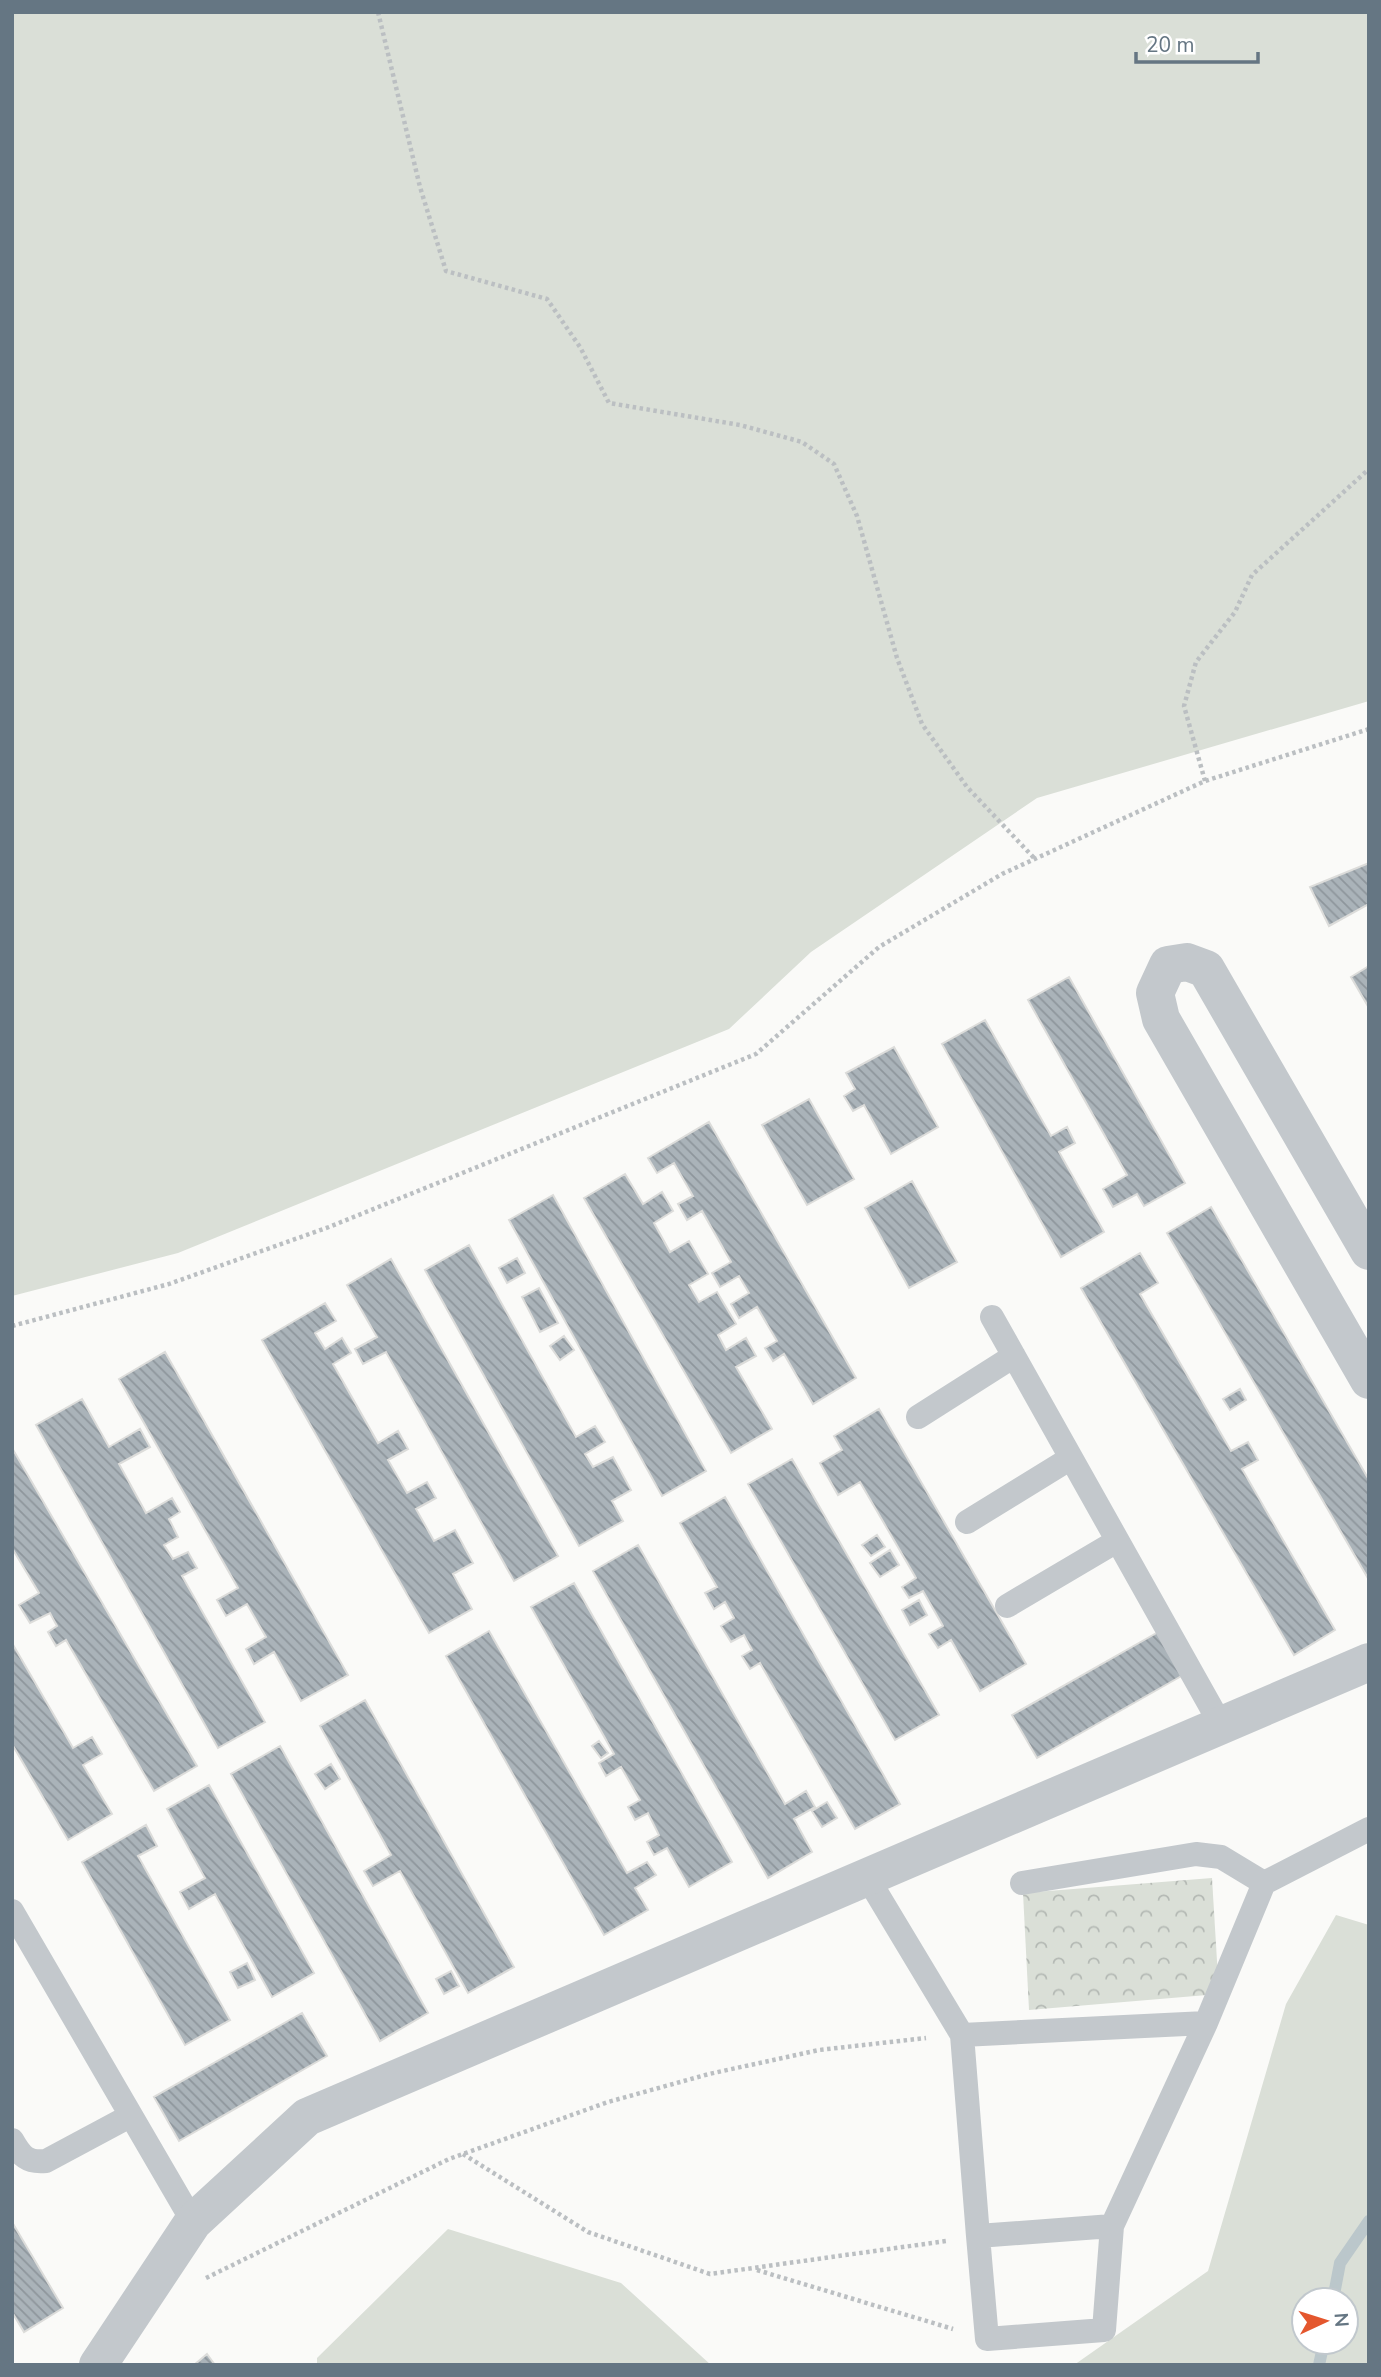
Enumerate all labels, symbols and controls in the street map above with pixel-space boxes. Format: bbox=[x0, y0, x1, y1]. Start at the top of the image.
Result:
scale bar bbox=[1136, 21, 1258, 65]
text: 20 m bbox=[1146, 31, 1195, 59]
north arrow bbox=[1290, 2286, 1360, 2356]
text: N bbox=[1327, 2312, 1354, 2328]

